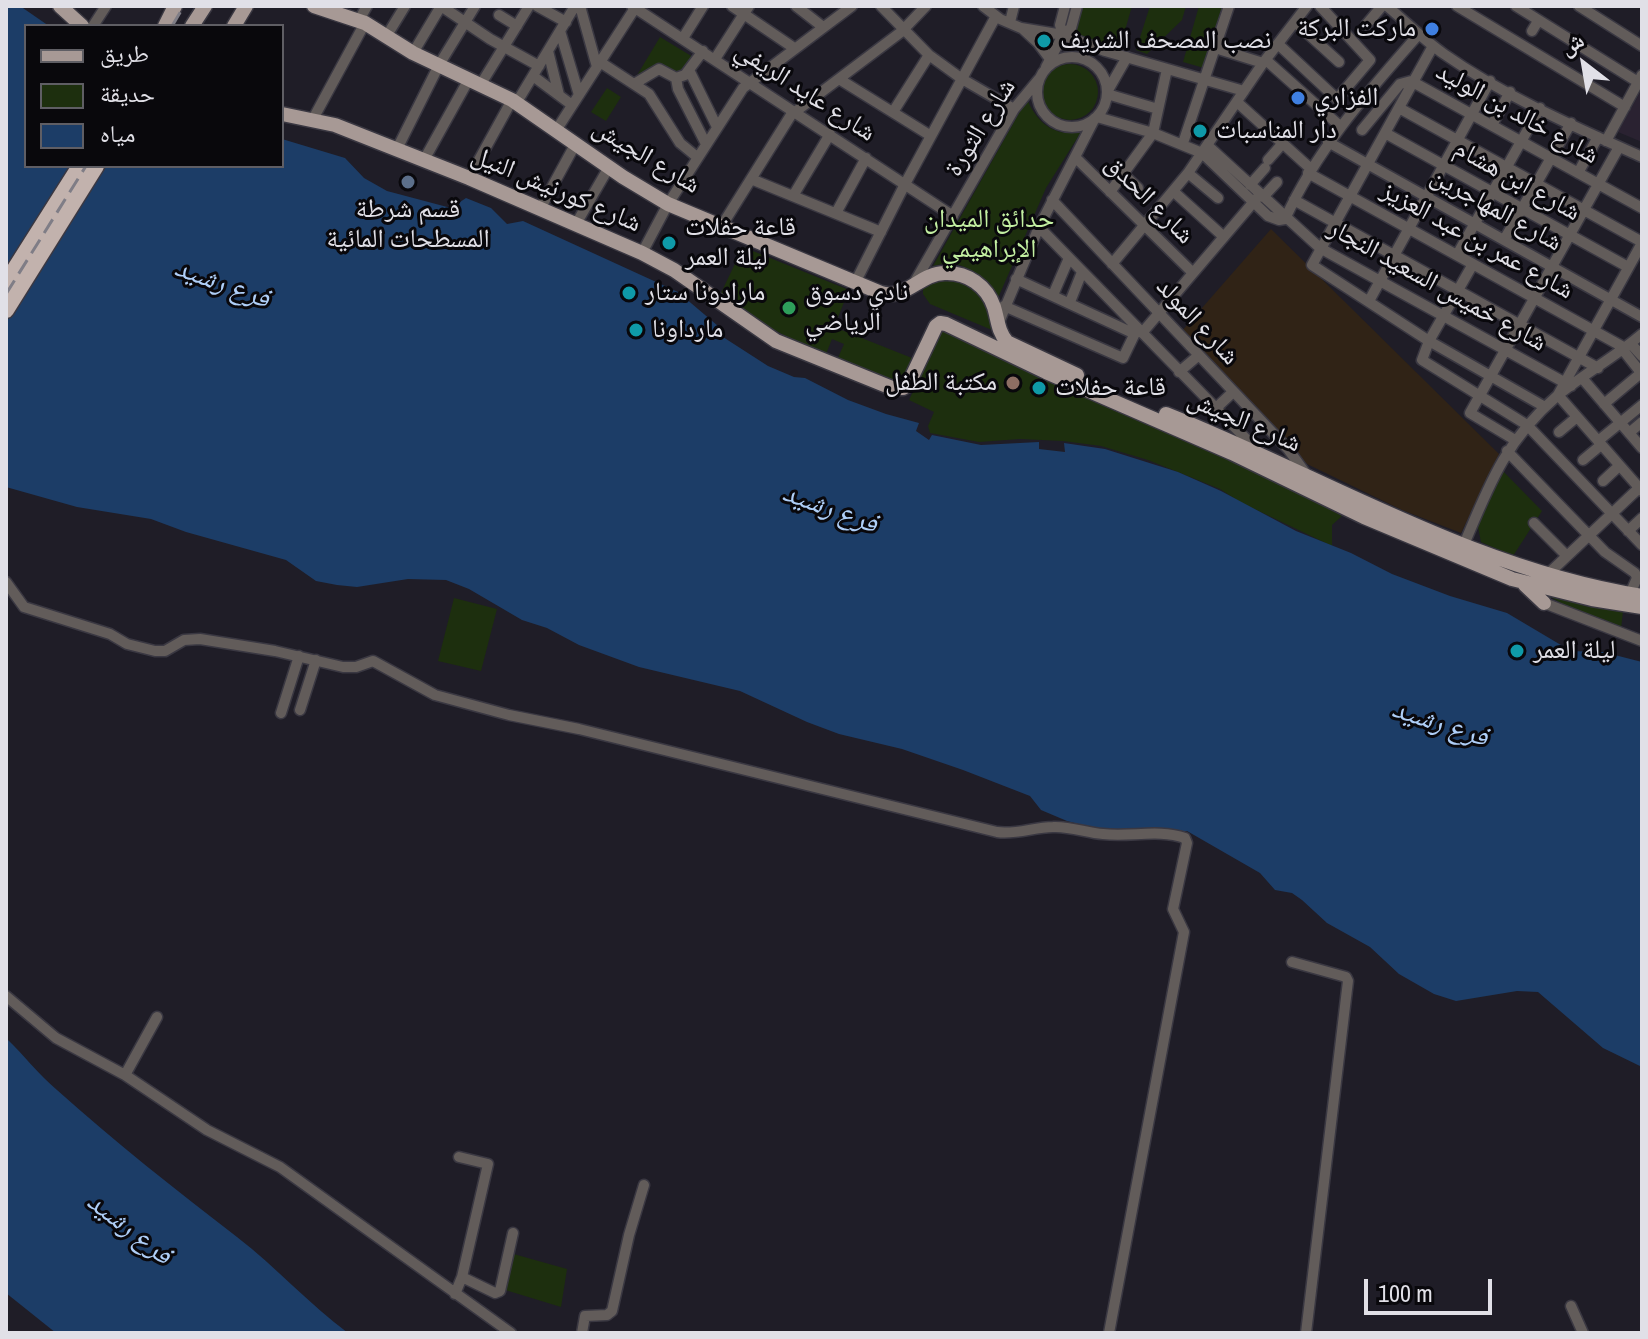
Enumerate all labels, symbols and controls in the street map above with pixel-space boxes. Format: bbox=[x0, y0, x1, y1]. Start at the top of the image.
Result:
place label: ماركت البركة bbox=[1297, 13, 1416, 45]
marker: ماركت البركة bbox=[1423, 20, 1441, 38]
legend bbox=[24, 24, 284, 168]
north arrow bbox=[1544, 24, 1624, 104]
place label: نصب المصحف الشريف bbox=[1060, 25, 1271, 57]
text: ش bbox=[1554, 25, 1589, 62]
marker: نصب المصحف الشريف bbox=[1035, 32, 1053, 50]
street label: شارع عايد الريفي bbox=[729, 35, 881, 149]
text: طريق bbox=[100, 37, 149, 69]
street label: شارع خالد بن الوليد bbox=[1430, 56, 1604, 172]
street label: شارع الثورة bbox=[939, 73, 1023, 183]
text: حديقة bbox=[100, 77, 155, 109]
place label: الفزاري bbox=[1314, 82, 1379, 114]
marker: الفزاري bbox=[1289, 89, 1307, 107]
street label: شارع الجيش bbox=[586, 113, 706, 201]
place label: دار المناسبات bbox=[1216, 115, 1337, 147]
text: مياه bbox=[100, 117, 135, 149]
marker: دار المناسبات bbox=[1191, 122, 1209, 140]
street label: شارع ابن هشام bbox=[1448, 134, 1586, 228]
street label: شارع كورنيش النيل bbox=[466, 140, 646, 240]
street label: شارع الحدق bbox=[1098, 149, 1200, 251]
street label: شارع المهاجرين bbox=[1425, 161, 1567, 259]
marker: قسم شرطة المسطحات المائية bbox=[399, 173, 417, 191]
street label: شارع عمر بن عبد العزيز bbox=[1375, 175, 1579, 307]
place label: قسم شرطة المسطحات المائية bbox=[326, 194, 490, 256]
park label: حدائق الميدان الإبراهيمي bbox=[924, 204, 1054, 266]
place label: قاعة حفلات ليلة العمر bbox=[685, 212, 796, 274]
street label: شارع خميس السعيد النجار bbox=[1322, 213, 1552, 359]
marker: قاعة حفلات ليلة العمر bbox=[660, 234, 678, 252]
water label: فرع رشيد bbox=[170, 251, 274, 317]
street label: شارع المولد bbox=[1149, 272, 1245, 372]
place label: مارادونا ستار bbox=[645, 277, 765, 309]
place label: نادي دسوق الرياضي bbox=[805, 277, 908, 338]
marker: مارادونا ستار bbox=[620, 284, 638, 302]
marker: نادي دسوق الرياضي bbox=[780, 299, 798, 317]
place label: مارداونا bbox=[652, 314, 723, 346]
marker: مارداونا bbox=[627, 321, 645, 339]
place label: مكتبة الطفل bbox=[885, 367, 997, 399]
place label: قاعة حفلات bbox=[1055, 372, 1166, 404]
marker: مكتبة الطفل bbox=[1004, 374, 1022, 392]
marker: قاعة حفلات bbox=[1030, 379, 1048, 397]
street label: شارع الجيش bbox=[1183, 384, 1305, 460]
water label: فرع رشيد bbox=[778, 476, 882, 542]
place label: ليلة العمر bbox=[1533, 635, 1616, 667]
marker: ليلة العمر bbox=[1508, 642, 1526, 660]
water label: فرع رشيد bbox=[1388, 693, 1492, 755]
water label: فرع رشيد bbox=[80, 1185, 178, 1273]
scale bar bbox=[1368, 1263, 1496, 1313]
text: 100 m bbox=[1378, 1277, 1433, 1309]

